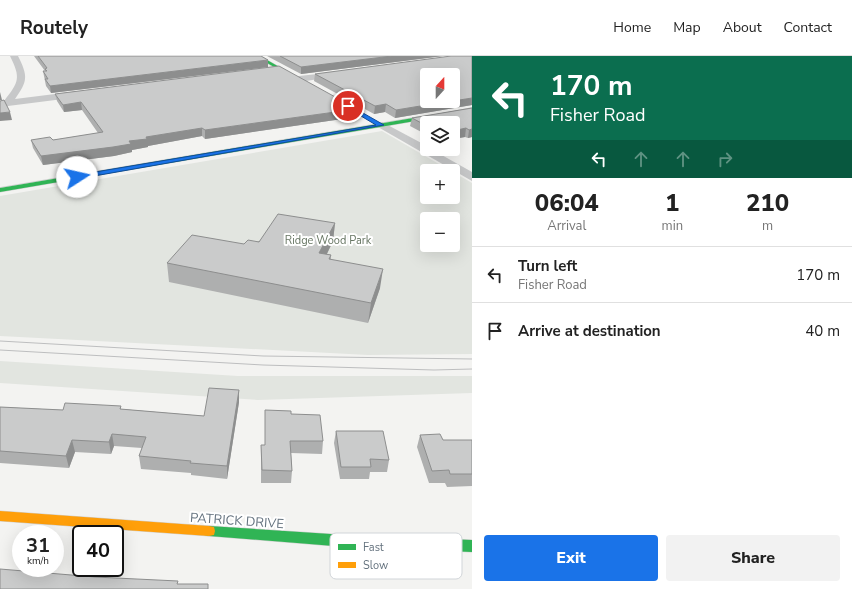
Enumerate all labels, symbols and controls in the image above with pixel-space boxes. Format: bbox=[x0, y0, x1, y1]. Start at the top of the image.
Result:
text: Routely bbox=[20, 15, 88, 41]
text: Home bbox=[613, 18, 651, 37]
text: Map bbox=[673, 18, 701, 37]
text: About bbox=[723, 18, 762, 37]
text: Contact bbox=[784, 18, 832, 37]
text: 170 m bbox=[550, 67, 633, 105]
north arrow bbox=[420, 68, 460, 108]
map controls bbox=[420, 68, 460, 252]
icon: left bbox=[484, 72, 536, 124]
pin bbox=[331, 89, 365, 123]
icon: arrive bbox=[337, 95, 359, 117]
text: Fisher Road bbox=[550, 103, 645, 127]
button: layers bbox=[420, 116, 460, 156]
icon: left bbox=[588, 148, 610, 170]
icon: ahead bbox=[630, 148, 652, 170]
icon: ahead bbox=[672, 148, 694, 170]
icon: right bbox=[714, 148, 736, 170]
position arrow bbox=[56, 156, 98, 198]
button: + bbox=[420, 164, 460, 204]
text: 06:04 bbox=[535, 187, 599, 219]
text: 1 bbox=[665, 187, 680, 219]
text: 210 bbox=[746, 187, 789, 219]
button: − bbox=[420, 212, 460, 252]
text: Arrival bbox=[547, 217, 586, 235]
text: min bbox=[662, 217, 683, 235]
text: m bbox=[762, 217, 773, 235]
park label: Ridge Wood Park bbox=[285, 233, 372, 248]
text: Turn left bbox=[518, 256, 577, 276]
icon: left bbox=[484, 264, 506, 286]
text: 170 m bbox=[796, 265, 840, 285]
text: Fisher Road bbox=[518, 276, 587, 294]
icon: arrive bbox=[484, 320, 506, 342]
text: Arrive at destination bbox=[518, 321, 661, 341]
text: 40 m bbox=[805, 321, 840, 341]
street label: PATRICK DRIVE bbox=[189, 509, 284, 533]
speed limit sign: 40 bbox=[72, 525, 124, 577]
text: 31 bbox=[26, 532, 50, 559]
legend bbox=[330, 533, 462, 579]
button: Exit bbox=[484, 535, 658, 581]
button: Share bbox=[666, 535, 840, 581]
text: Fast bbox=[363, 540, 384, 555]
text: km/h bbox=[27, 554, 49, 568]
text: Slow bbox=[363, 558, 388, 573]

